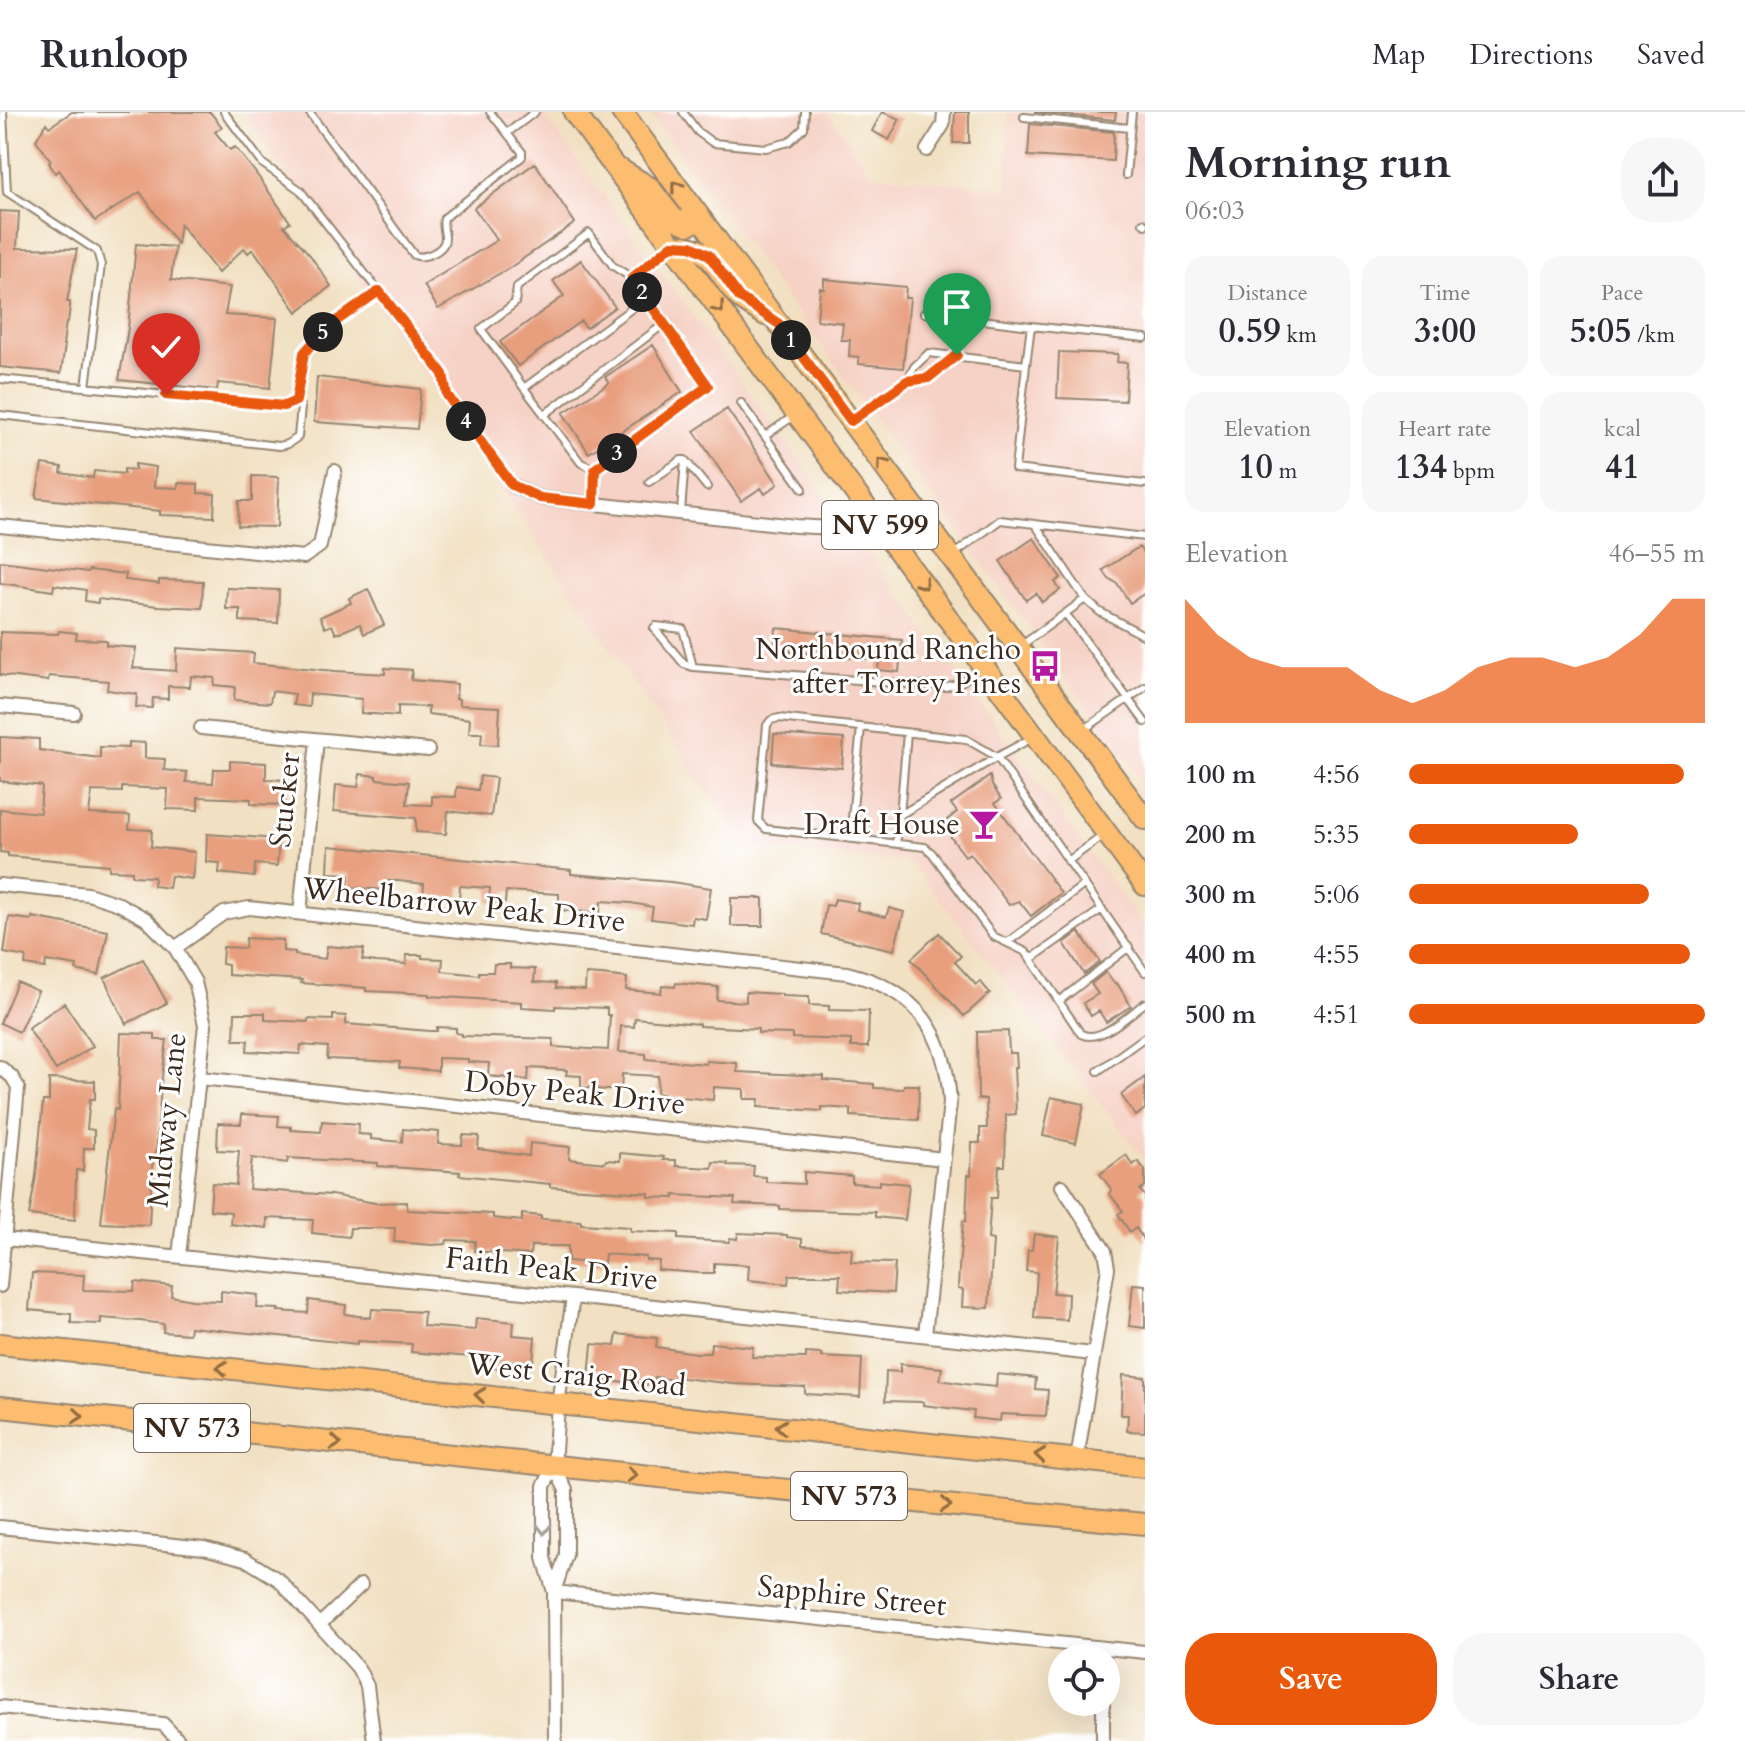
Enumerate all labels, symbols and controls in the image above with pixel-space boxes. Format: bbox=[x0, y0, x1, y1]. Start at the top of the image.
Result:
text: Runloop bbox=[40, 29, 189, 81]
text: Map bbox=[1372, 36, 1426, 74]
text: Directions bbox=[1470, 36, 1593, 74]
text: Saved bbox=[1637, 36, 1705, 74]
text: Morning run bbox=[1185, 133, 1451, 193]
button: share bbox=[1621, 138, 1705, 222]
one-way arrow bbox=[672, 180, 686, 194]
text: 06:03 bbox=[1185, 193, 1245, 228]
pin: 2 bbox=[622, 272, 662, 312]
pin bbox=[923, 273, 991, 355]
text: 2 bbox=[636, 277, 648, 307]
text: Distance bbox=[1227, 278, 1308, 308]
text: Time bbox=[1420, 278, 1470, 308]
text: Pace bbox=[1601, 278, 1644, 308]
icon: arrive bbox=[935, 285, 979, 329]
one-way arrow bbox=[709, 299, 723, 314]
text: 0.59 bbox=[1218, 308, 1281, 354]
text: 3:00 bbox=[1414, 308, 1476, 354]
text: 5:05 bbox=[1570, 308, 1632, 354]
pin: 5 bbox=[303, 312, 343, 352]
pin bbox=[132, 313, 200, 395]
text: 5 bbox=[317, 317, 329, 347]
pin: 1 bbox=[771, 320, 811, 360]
text: km bbox=[1281, 320, 1317, 350]
text: /km bbox=[1632, 320, 1675, 350]
icon: check bbox=[144, 325, 188, 369]
text: 1 bbox=[785, 325, 797, 355]
pin: 4 bbox=[446, 401, 486, 441]
text: 4 bbox=[460, 406, 472, 436]
text: Elevation bbox=[1224, 414, 1311, 444]
text: Heart rate bbox=[1398, 414, 1492, 444]
text: kcal bbox=[1604, 414, 1641, 444]
pin: 3 bbox=[597, 433, 637, 473]
text: 3 bbox=[611, 438, 623, 468]
text: 10 bbox=[1238, 444, 1273, 490]
text: 134 bbox=[1395, 444, 1447, 490]
text: 41 bbox=[1605, 444, 1640, 490]
text: m bbox=[1273, 456, 1297, 486]
text: bpm bbox=[1447, 456, 1495, 486]
one-way arrow bbox=[878, 457, 892, 472]
road number: NV 599 bbox=[822, 501, 938, 549]
text: Elevation bbox=[1185, 536, 1288, 571]
text: 46–55 m bbox=[1608, 536, 1705, 571]
one-way arrow bbox=[914, 575, 928, 590]
place label: Northbound Rancho after Torrey Pines bbox=[755, 629, 1021, 704]
bus stop icon: Northbound Rancho after Torrey Pines bbox=[1028, 649, 1062, 683]
street label: Stucker bbox=[260, 750, 310, 850]
text: 100 m bbox=[1185, 757, 1256, 792]
text: 4:56 bbox=[1313, 757, 1360, 792]
place label: Draft House bbox=[804, 804, 960, 845]
bar icon: Draft House bbox=[967, 807, 1001, 841]
text: 200 m bbox=[1185, 817, 1256, 852]
text: 5:35 bbox=[1313, 817, 1360, 852]
street label: Wheelbarrow Peak Drive bbox=[299, 868, 628, 942]
text: 300 m bbox=[1185, 877, 1256, 912]
text: 5:06 bbox=[1313, 877, 1360, 912]
text: 400 m bbox=[1185, 937, 1256, 972]
text: 4:55 bbox=[1313, 937, 1360, 972]
text: 500 m bbox=[1185, 997, 1256, 1032]
text: 4:51 bbox=[1313, 997, 1360, 1032]
street label: Midway Lane bbox=[137, 1031, 197, 1209]
street label: Doby Peak Drive bbox=[463, 1061, 687, 1125]
street label: Faith Peak Drive bbox=[444, 1237, 660, 1301]
street label: West Craig Road bbox=[463, 1343, 688, 1407]
one-way arrow bbox=[215, 1359, 228, 1376]
one-way arrow bbox=[473, 1387, 486, 1404]
road number: NV 573 bbox=[134, 1404, 250, 1452]
one-way arrow bbox=[71, 1407, 84, 1424]
one-way arrow bbox=[774, 1418, 787, 1435]
one-way arrow bbox=[330, 1435, 343, 1452]
one-way arrow bbox=[1033, 1446, 1046, 1463]
one-way arrow bbox=[625, 1466, 638, 1483]
road number: NV 573 bbox=[791, 1472, 907, 1520]
one-way arrow bbox=[940, 1497, 953, 1514]
one-way arrow bbox=[535, 1523, 553, 1536]
street label: Sapphire Street bbox=[756, 1566, 949, 1626]
button: Save bbox=[1185, 1633, 1437, 1725]
button: Share bbox=[1453, 1633, 1705, 1725]
map controls bbox=[1048, 1644, 1120, 1716]
button: locate bbox=[1048, 1644, 1120, 1716]

